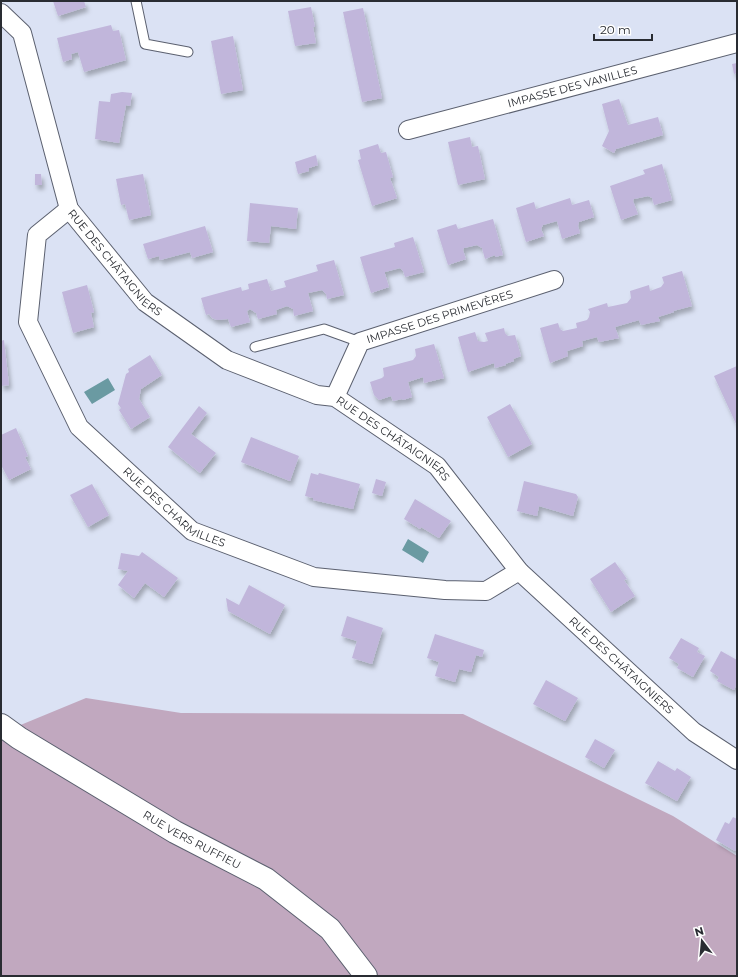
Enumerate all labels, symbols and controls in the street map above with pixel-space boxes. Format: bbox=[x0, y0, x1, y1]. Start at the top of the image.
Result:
scale bar bbox=[594, 16, 652, 42]
text: 20 m bbox=[600, 22, 631, 37]
street label: IMPASSE DES VANILLES bbox=[506, 63, 639, 110]
street label: RUE DES CHÂTAIGNIERS bbox=[65, 206, 165, 319]
street label: IMPASSE DES PRIMEVÈRES bbox=[365, 287, 515, 346]
street label: RUE DES CHÂTAIGNIERS bbox=[334, 393, 453, 484]
street label: RUE DES CHARMILLES bbox=[120, 464, 228, 550]
street label: RUE DES CHÂTAIGNIERS bbox=[566, 614, 677, 717]
street label: RUE VERS RUFFIEU bbox=[141, 807, 243, 872]
north arrow bbox=[682, 921, 722, 961]
text: N bbox=[693, 923, 705, 939]

